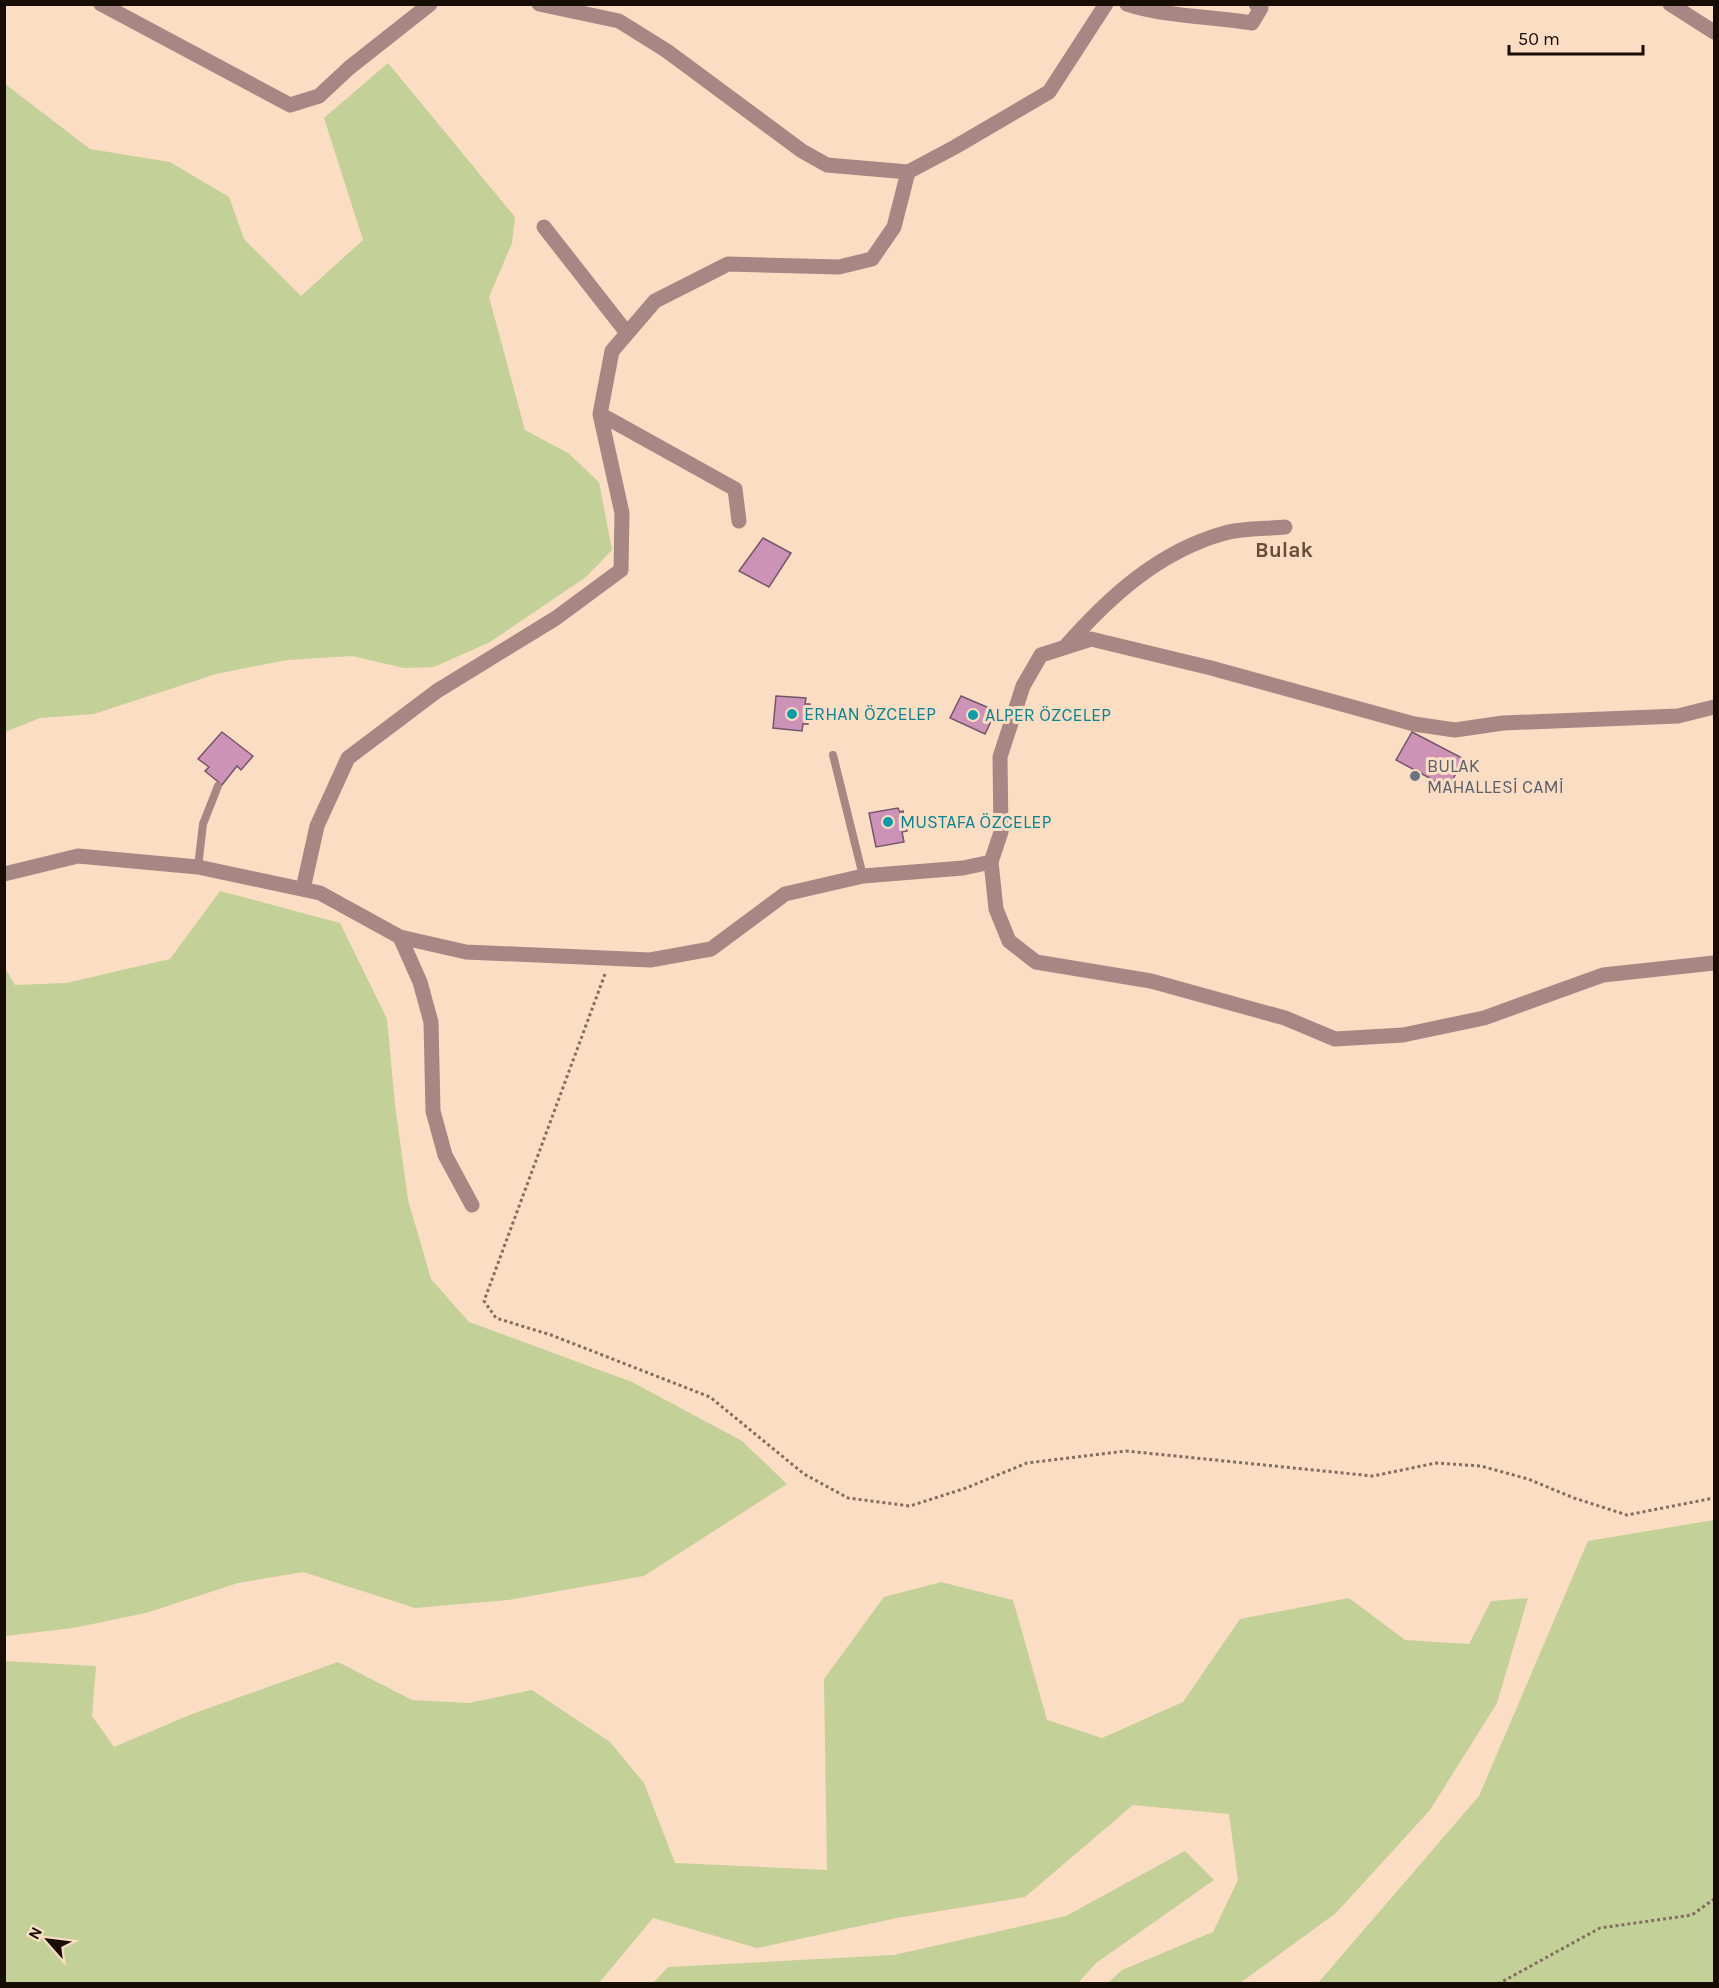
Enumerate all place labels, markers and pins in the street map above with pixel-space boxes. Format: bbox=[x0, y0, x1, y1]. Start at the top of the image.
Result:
place label: ERHAN ÖZCELEP bbox=[804, 703, 936, 725]
place label: ALPER ÖZCELEP bbox=[985, 704, 1111, 726]
marker: ERHAN ÖZCELEP bbox=[785, 707, 799, 721]
marker: ALPER ÖZCELEP bbox=[966, 708, 980, 722]
place label: BULAK MAHALLESİ CAMİ bbox=[1427, 755, 1564, 798]
marker: BULAK MAHALLESİ CAMİ bbox=[1408, 769, 1422, 783]
place label: MUSTAFA ÖZCELEP bbox=[900, 811, 1051, 833]
marker: MUSTAFA ÖZCELEP bbox=[881, 815, 895, 829]

